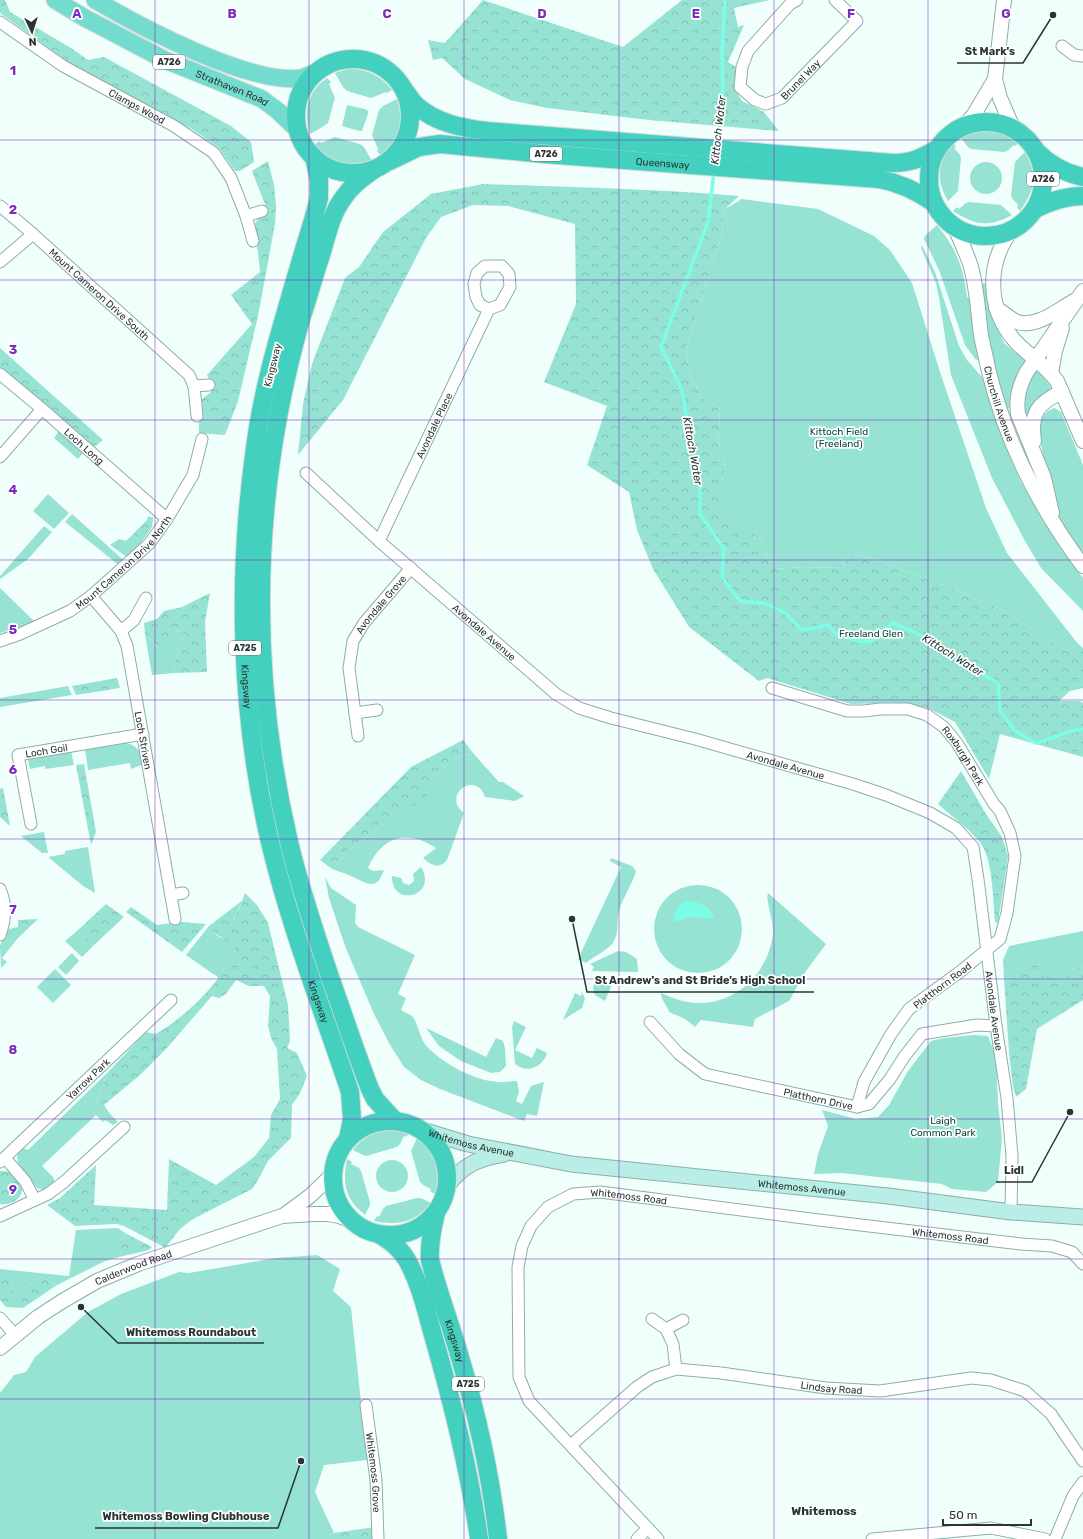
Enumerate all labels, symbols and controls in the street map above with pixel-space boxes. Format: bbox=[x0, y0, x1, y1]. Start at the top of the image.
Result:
text: A bbox=[72, 6, 82, 21]
text: B bbox=[227, 6, 237, 21]
text: C bbox=[382, 6, 392, 21]
text: D bbox=[537, 6, 547, 21]
text: E bbox=[692, 6, 700, 21]
text: F bbox=[847, 6, 855, 21]
text: G bbox=[1001, 6, 1011, 21]
north arrow bbox=[12, 12, 52, 52]
text: N bbox=[28, 35, 37, 48]
callout: St Mark's bbox=[957, 40, 1023, 63]
text: St Mark's bbox=[965, 45, 1015, 58]
road number: A726 bbox=[153, 55, 185, 69]
street label: Brunel Way bbox=[779, 57, 824, 103]
text: 1 bbox=[10, 63, 16, 78]
street label: Strathaven Road bbox=[194, 68, 271, 109]
street label: Clamps Wood bbox=[106, 87, 167, 127]
water label: Kittoch Water bbox=[708, 94, 729, 165]
road number: A726 bbox=[530, 147, 562, 161]
street label: Queensway bbox=[635, 156, 690, 172]
road number: A726 bbox=[1027, 172, 1059, 186]
text: 2 bbox=[9, 202, 17, 217]
street label: Mount Cameron Drive South bbox=[46, 246, 152, 343]
text: 3 bbox=[9, 342, 18, 357]
street label: Kingsway bbox=[262, 342, 284, 388]
street label: Churchill Avenue bbox=[981, 365, 1016, 444]
street label: Avondale Place bbox=[414, 391, 456, 460]
water label: Kittoch Water bbox=[680, 416, 705, 487]
street label: Loch Long bbox=[61, 426, 106, 468]
park label: Kittoch Field (Freeland) bbox=[810, 426, 868, 450]
text: 4 bbox=[9, 482, 18, 497]
street label: Mount Cameron Drive North bbox=[73, 514, 175, 612]
street label: Avondale Grove bbox=[354, 573, 409, 636]
street label: Avondale Avenue bbox=[449, 602, 518, 664]
text: 5 bbox=[9, 622, 17, 637]
park label: Freeland Glen bbox=[839, 628, 903, 640]
water label: Kittoch Water bbox=[920, 632, 986, 680]
road number: A725 bbox=[229, 641, 261, 655]
street label: Kingsway bbox=[238, 664, 253, 710]
street label: Loch Striven bbox=[132, 710, 154, 770]
street label: Roxburgh Park bbox=[939, 724, 987, 789]
street label: Loch Goil bbox=[24, 742, 69, 761]
street label: Avondale Avenue bbox=[745, 749, 826, 783]
text: 6 bbox=[9, 762, 18, 777]
text: 7 bbox=[9, 902, 17, 917]
street label: Platthorn Road bbox=[911, 960, 974, 1012]
callout: St Andrew's and St Bride's High School bbox=[587, 969, 814, 992]
street label: Avondale Avenue bbox=[982, 970, 1005, 1052]
text: St Andrew's and St Bride's High School bbox=[595, 974, 805, 987]
street label: Kingsway bbox=[305, 979, 331, 1025]
text: 8 bbox=[9, 1042, 18, 1057]
street label: Yarrow Park bbox=[64, 1056, 113, 1103]
street label: Platthorn Drive bbox=[782, 1086, 854, 1113]
park label: Laigh Common Park bbox=[910, 1115, 976, 1139]
street label: Whitemoss Avenue bbox=[427, 1127, 515, 1160]
callout: Lidl bbox=[996, 1159, 1032, 1182]
text: Lidl bbox=[1004, 1164, 1024, 1177]
street label: Whitemoss Avenue bbox=[757, 1178, 847, 1199]
text: 9 bbox=[9, 1182, 17, 1197]
street label: Whitemoss Road bbox=[590, 1187, 668, 1208]
street label: Whitemoss Road bbox=[911, 1226, 989, 1247]
street label: Calderwood Road bbox=[93, 1248, 174, 1288]
street label: Kingsway bbox=[442, 1318, 466, 1364]
callout: Whitemoss Roundabout bbox=[118, 1320, 264, 1343]
text: Whitemoss Roundabout bbox=[126, 1326, 256, 1339]
road number: A725 bbox=[452, 1377, 484, 1391]
street label: Lindsay Road bbox=[800, 1379, 863, 1397]
street label: Whitemoss Grove bbox=[363, 1432, 382, 1513]
scale bar bbox=[943, 1501, 1031, 1527]
district label: Whitemoss bbox=[791, 1504, 857, 1518]
callout: Whitemoss Bowling Clubhouse bbox=[95, 1505, 278, 1528]
text: 50 m bbox=[949, 1508, 977, 1522]
text: Whitemoss Bowling Clubhouse bbox=[102, 1510, 270, 1523]

